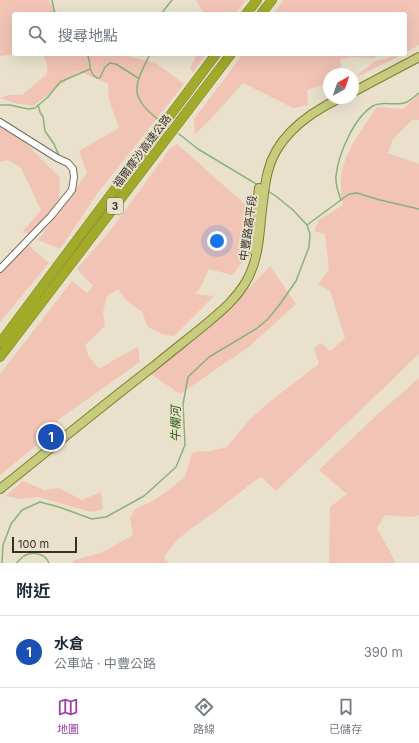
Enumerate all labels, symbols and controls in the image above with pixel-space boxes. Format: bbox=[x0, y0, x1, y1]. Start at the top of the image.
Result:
search box bbox=[12, 12, 407, 56]
icon: search bbox=[26, 23, 48, 45]
text: 搜尋地點 bbox=[58, 26, 118, 45]
north arrow bbox=[323, 68, 359, 104]
street label: 福爾摩沙高速公路 bbox=[110, 112, 174, 190]
street label: 中豐路高平段 bbox=[236, 194, 260, 262]
road number: 3 bbox=[107, 198, 123, 214]
your location bbox=[207, 231, 227, 251]
water label: 牛欄河 bbox=[168, 404, 183, 442]
pin: 1 bbox=[38, 422, 64, 452]
scale bar bbox=[12, 535, 77, 554]
text: 100 m bbox=[18, 537, 49, 551]
text: 附近 bbox=[16, 581, 50, 601]
text: 水倉 bbox=[54, 634, 84, 653]
text: 1 bbox=[26, 644, 32, 660]
text: 390 m bbox=[364, 644, 403, 660]
text: 公車站 · 中豐公路 bbox=[54, 655, 156, 671]
tab: 地圖 bbox=[57, 696, 79, 736]
tab: 路線 bbox=[193, 696, 215, 736]
tab: 已儲存 bbox=[329, 696, 362, 736]

